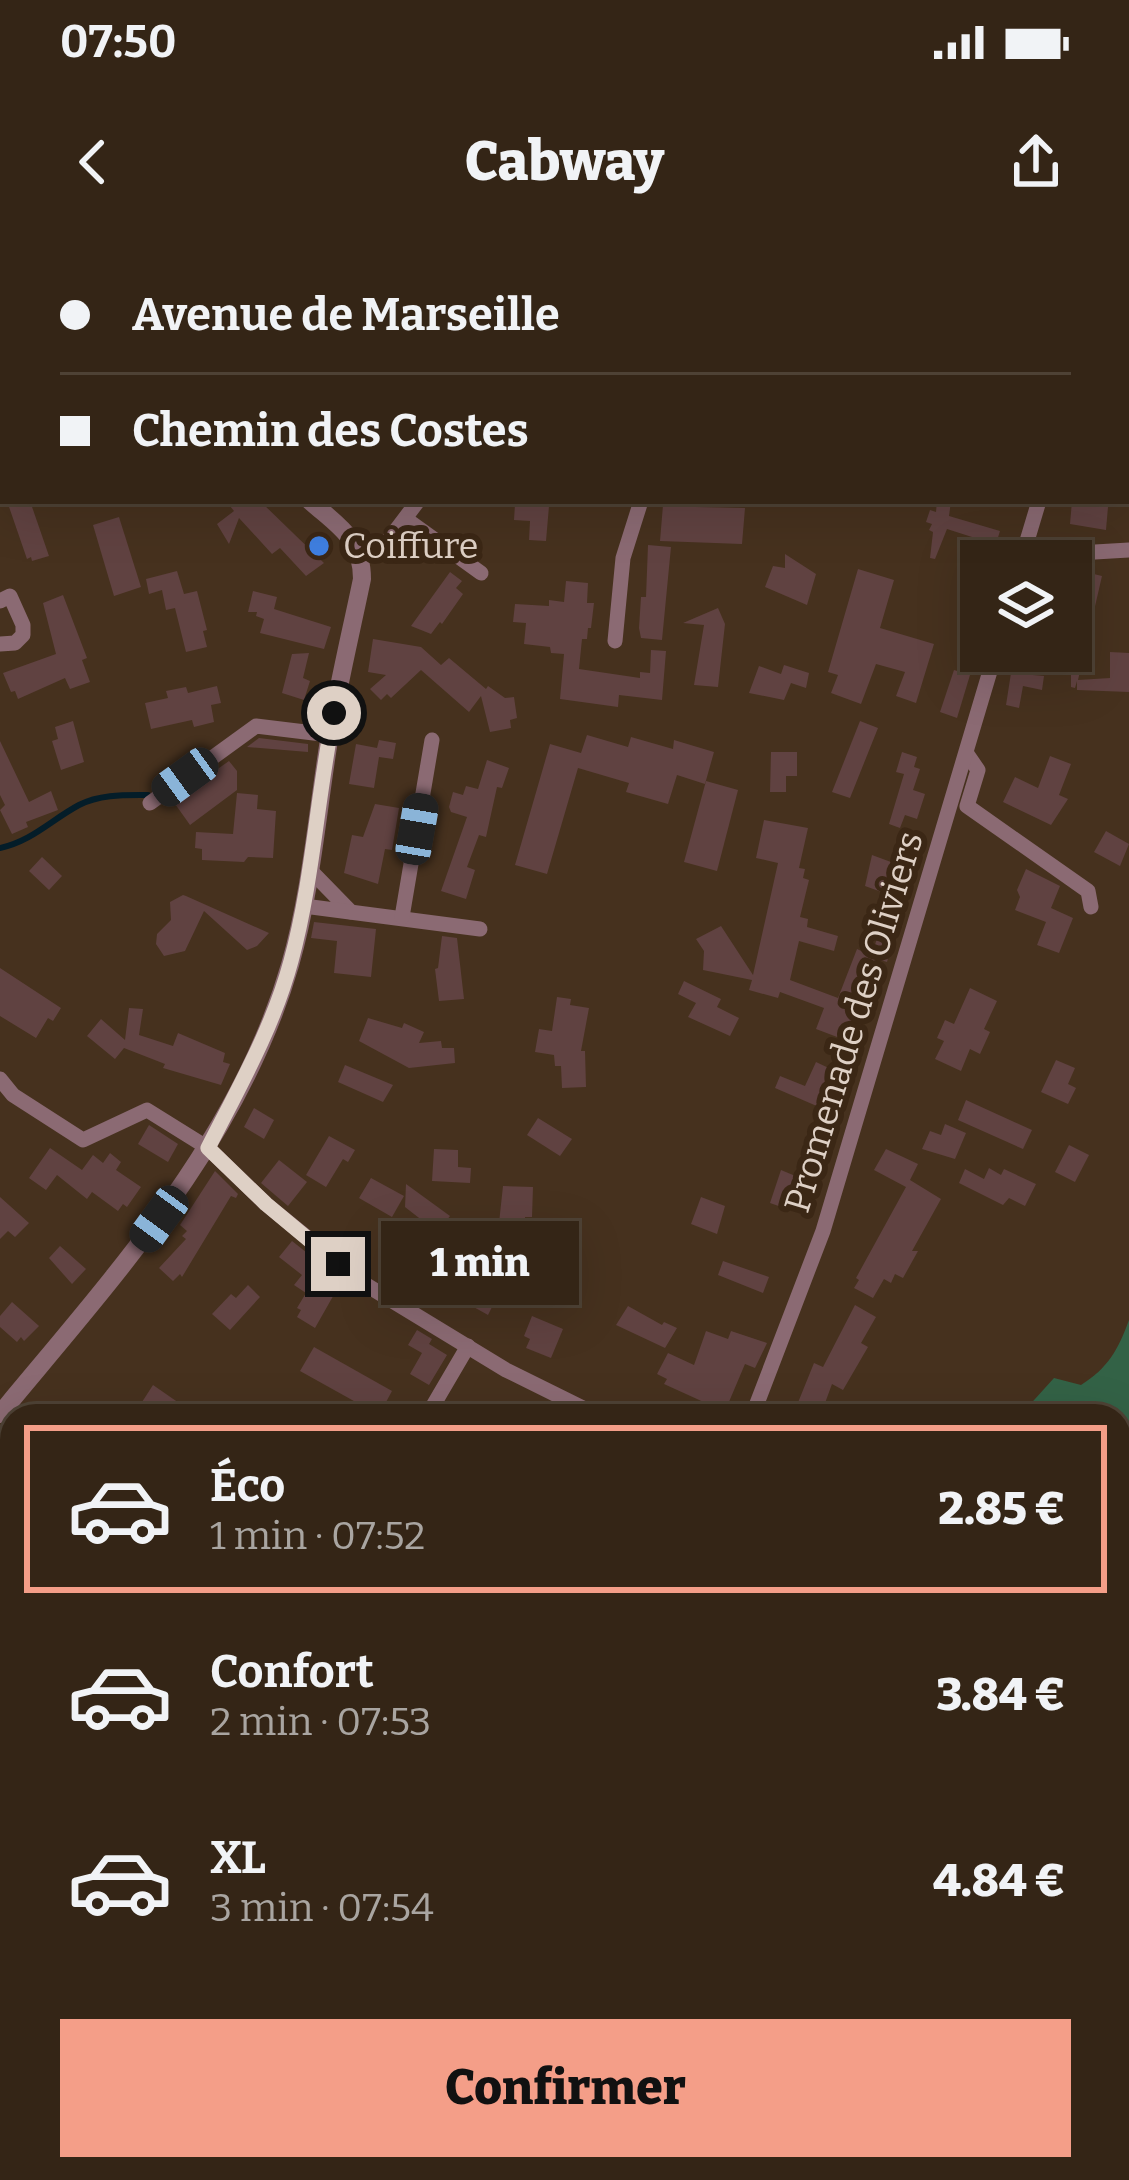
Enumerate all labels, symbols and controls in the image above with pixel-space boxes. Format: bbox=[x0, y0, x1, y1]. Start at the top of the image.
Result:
text: 07:50 bbox=[60, 15, 176, 69]
icon: back bbox=[60, 129, 126, 195]
icon: share bbox=[1003, 129, 1069, 195]
text: Cabway bbox=[465, 130, 664, 194]
text: Avenue de Marseille bbox=[132, 288, 560, 342]
text: Chemin des Costes bbox=[132, 404, 529, 458]
place label: Coiffure bbox=[343, 524, 478, 568]
marker: Coiffure bbox=[306, 533, 332, 559]
map controls bbox=[960, 540, 1092, 672]
button: layers bbox=[960, 540, 1092, 672]
route start bbox=[307, 686, 361, 740]
car bbox=[145, 741, 225, 813]
car bbox=[393, 790, 441, 868]
street label: Promenade des Oliviers bbox=[775, 826, 933, 1218]
car bbox=[123, 1179, 195, 1259]
callout: 1 min bbox=[380, 1222, 578, 1306]
route end bbox=[311, 1237, 365, 1291]
text: 1 min bbox=[430, 1240, 530, 1286]
icon: car bbox=[66, 1455, 174, 1563]
text: Éco bbox=[210, 1459, 285, 1513]
text: 2.85 € bbox=[938, 1482, 1065, 1536]
text: 1 min · 07:52 bbox=[210, 1513, 425, 1559]
icon: car bbox=[66, 1641, 174, 1749]
text: Confort bbox=[210, 1645, 374, 1699]
text: 3.84 € bbox=[936, 1668, 1065, 1722]
text: 2 min · 07:53 bbox=[210, 1699, 431, 1745]
icon: car bbox=[66, 1827, 174, 1935]
text: XL bbox=[210, 1831, 266, 1885]
text: 4.84 € bbox=[933, 1854, 1065, 1908]
text: 3 min · 07:54 bbox=[210, 1885, 434, 1931]
button: Confirmer bbox=[60, 2019, 1071, 2157]

